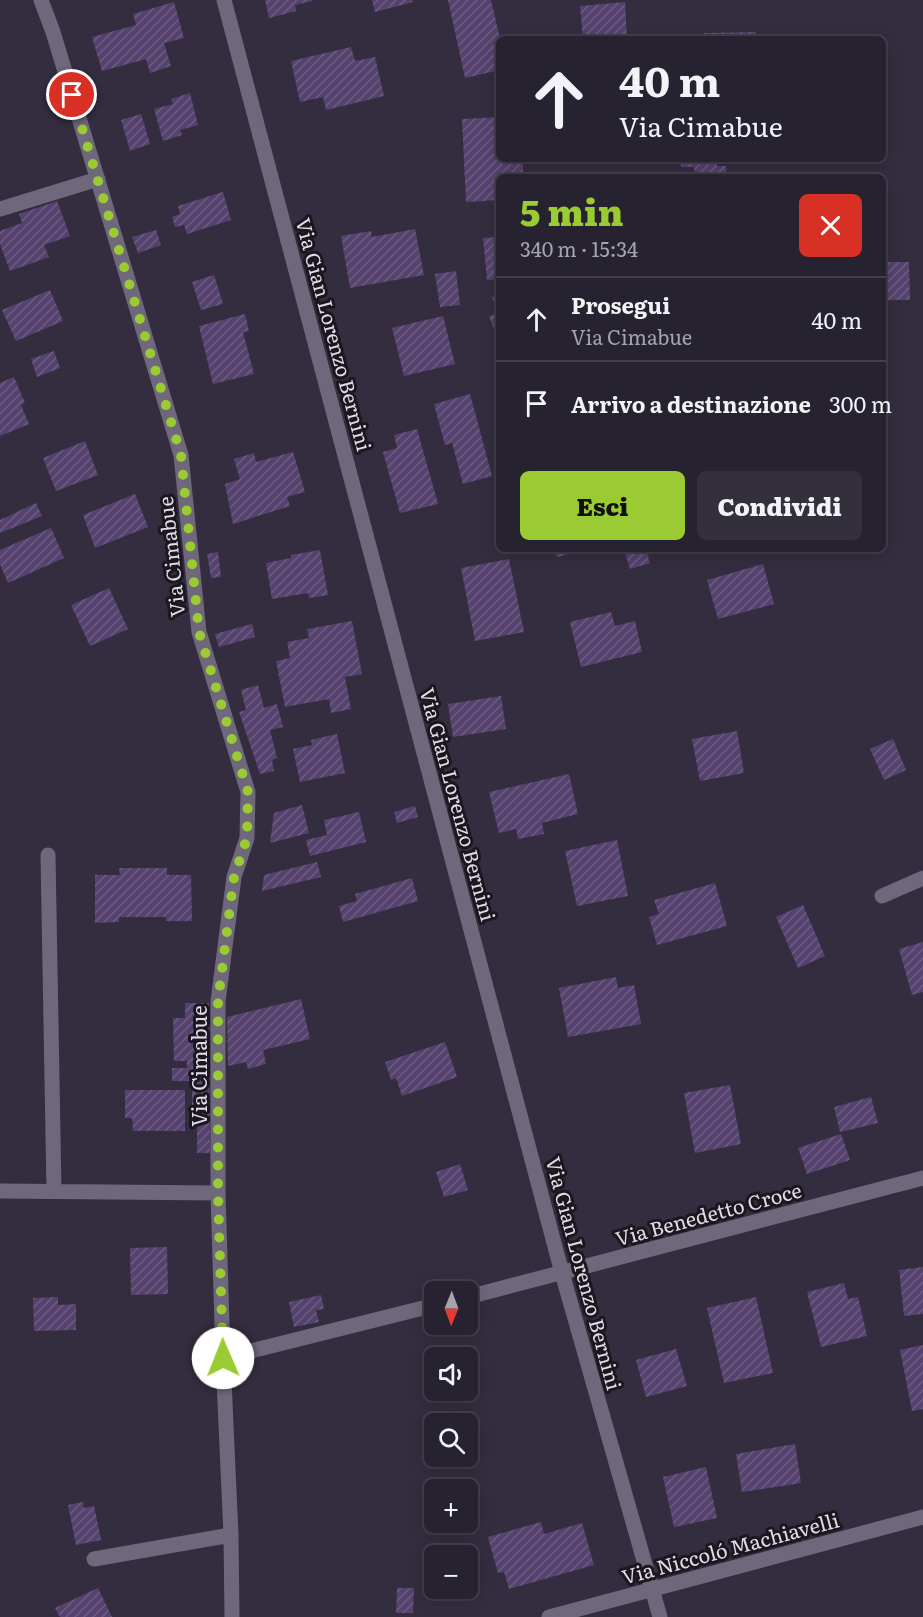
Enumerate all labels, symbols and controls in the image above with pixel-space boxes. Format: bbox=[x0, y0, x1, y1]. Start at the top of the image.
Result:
text: 40 m bbox=[619, 48, 720, 110]
icon: ahead bbox=[520, 60, 598, 138]
pin bbox=[46, 69, 97, 120]
icon: arrive bbox=[55, 78, 88, 111]
text: Via Cimabue bbox=[619, 105, 783, 145]
text: 5 min bbox=[520, 184, 624, 237]
button: close bbox=[799, 194, 862, 257]
street label: Via Gian Lorenzo Bernini bbox=[289, 214, 381, 454]
text: 340 m · 15:34 bbox=[520, 233, 638, 263]
text: Prosegui bbox=[571, 288, 670, 321]
icon: ahead bbox=[520, 303, 553, 336]
text: 40 m bbox=[811, 303, 862, 336]
text: Via Cimabue bbox=[571, 321, 692, 351]
icon: arrive bbox=[520, 387, 553, 420]
text: Arrivo a destinazione bbox=[571, 387, 811, 420]
text: 300 m bbox=[829, 387, 892, 420]
button: Esci bbox=[520, 471, 685, 540]
button: Condividi bbox=[697, 471, 862, 540]
street label: Via Cimabue bbox=[149, 495, 191, 619]
street label: Via Gian Lorenzo Bernini bbox=[413, 684, 505, 924]
street label: Via Cimabue bbox=[183, 1005, 213, 1127]
street label: Via Gian Lorenzo Bernini bbox=[539, 1153, 631, 1393]
street label: Via Benedetto Croce bbox=[611, 1174, 805, 1252]
north arrow bbox=[424, 1281, 478, 1335]
map controls bbox=[424, 1281, 478, 1599]
position arrow bbox=[191, 1326, 255, 1390]
button: sound bbox=[424, 1347, 478, 1401]
button: search bbox=[424, 1413, 478, 1467]
button: + bbox=[424, 1479, 478, 1533]
street label: Via Niccoló Machiavelli bbox=[618, 1503, 842, 1590]
button: − bbox=[424, 1545, 478, 1599]

